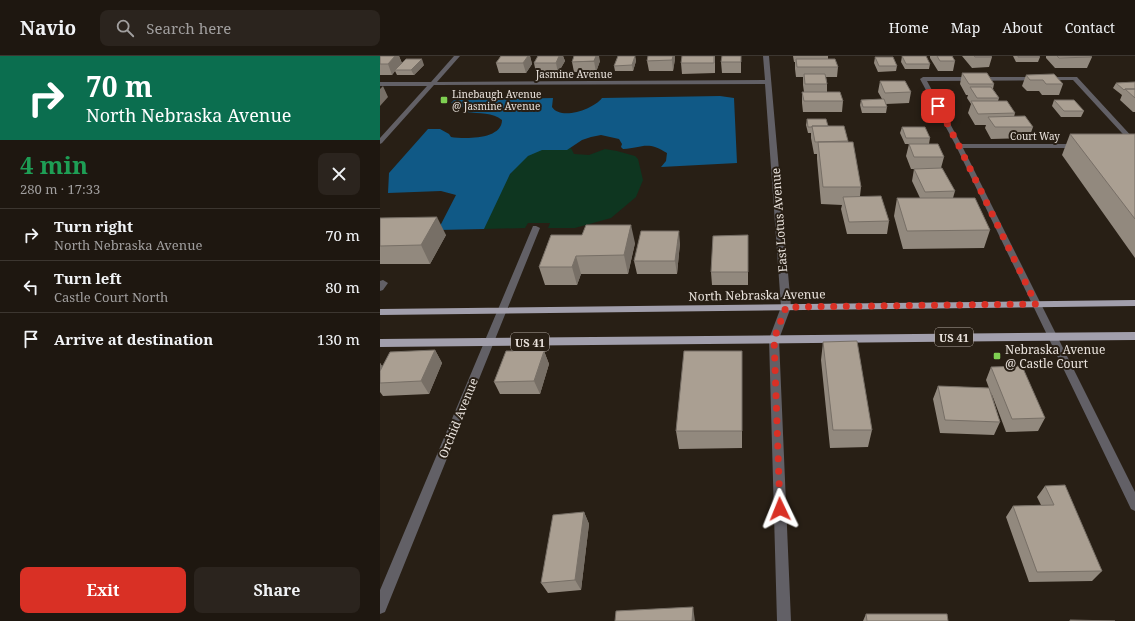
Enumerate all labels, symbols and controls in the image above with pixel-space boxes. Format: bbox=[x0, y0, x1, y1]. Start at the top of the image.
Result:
search box bbox=[100, 10, 380, 46]
text: Navio bbox=[20, 15, 76, 41]
icon: search bbox=[114, 17, 136, 39]
text: Search here bbox=[146, 18, 231, 38]
text: Home bbox=[889, 18, 929, 37]
text: Map bbox=[951, 18, 980, 37]
text: About bbox=[1002, 18, 1043, 37]
text: Contact bbox=[1065, 18, 1115, 37]
text: 70 m bbox=[86, 67, 153, 105]
street label: Jasmine Avenue bbox=[535, 67, 612, 81]
icon: right bbox=[20, 72, 72, 124]
place label: Linebaugh Avenue @ Jasmine Avenue bbox=[452, 87, 541, 113]
pin bbox=[921, 89, 955, 123]
marker: Linebaugh Avenue @ Jasmine Avenue bbox=[439, 95, 449, 105]
icon: arrive bbox=[927, 95, 949, 117]
text: North Nebraska Avenue bbox=[86, 103, 292, 127]
street label: Court Way bbox=[1010, 129, 1060, 143]
text: 4 min bbox=[20, 148, 88, 181]
button: close bbox=[318, 153, 360, 195]
street label: East Lotus Avenue bbox=[767, 167, 791, 273]
text: 280 m · 17:33 bbox=[20, 180, 100, 198]
text: Turn right bbox=[54, 216, 133, 236]
icon: right bbox=[20, 224, 42, 246]
text: 70 m bbox=[325, 225, 360, 245]
text: North Nebraska Avenue bbox=[54, 236, 202, 254]
text: Turn left bbox=[54, 268, 122, 288]
icon: left bbox=[20, 276, 42, 298]
text: 80 m bbox=[325, 277, 360, 297]
street label: North Nebraska Avenue bbox=[688, 285, 826, 305]
text: Castle Court North bbox=[54, 288, 168, 306]
icon: arrive bbox=[20, 328, 42, 350]
road number: US 41 bbox=[935, 328, 973, 346]
text: Arrive at destination bbox=[54, 329, 213, 349]
text: 130 m bbox=[317, 329, 360, 349]
road number: US 41 bbox=[511, 333, 549, 351]
place label: Nebraska Avenue @ Castle Court bbox=[1005, 341, 1105, 372]
marker: Nebraska Avenue @ Castle Court bbox=[992, 351, 1002, 361]
street label: Orchid Avenue bbox=[434, 375, 482, 461]
position arrow bbox=[759, 488, 801, 530]
button: Exit bbox=[20, 567, 186, 613]
button: Share bbox=[194, 567, 360, 613]

